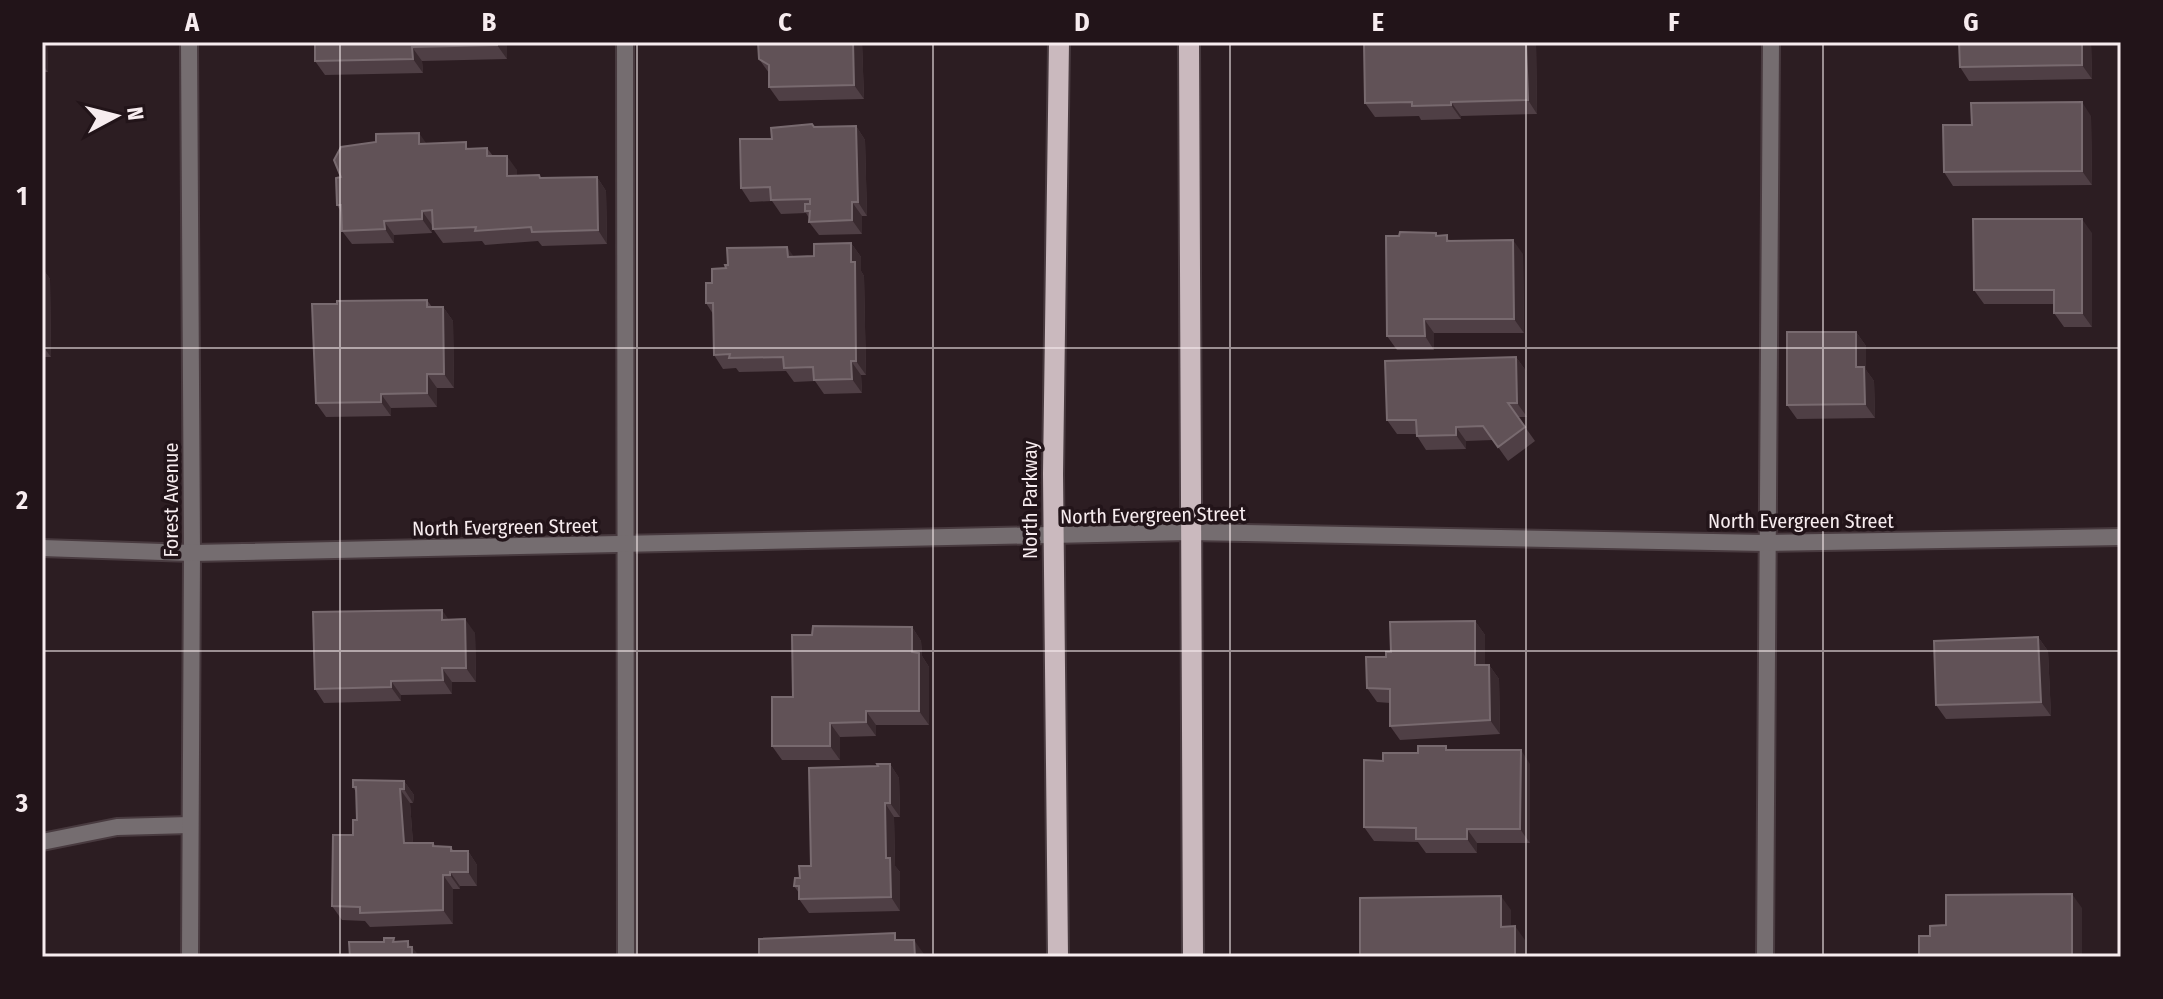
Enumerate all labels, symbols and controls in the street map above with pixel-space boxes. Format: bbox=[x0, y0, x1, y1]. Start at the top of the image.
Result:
text: A bbox=[184, 7, 200, 38]
text: B bbox=[482, 7, 497, 38]
text: C bbox=[778, 7, 792, 38]
text: D bbox=[1074, 7, 1090, 38]
text: E bbox=[1372, 7, 1384, 38]
text: F bbox=[1668, 7, 1680, 38]
text: G bbox=[1963, 7, 1979, 38]
north arrow bbox=[76, 76, 156, 156]
text: N bbox=[121, 105, 150, 122]
text: 1 bbox=[17, 181, 28, 212]
street label: North Parkway bbox=[1018, 441, 1042, 559]
street label: Forest Avenue bbox=[159, 443, 183, 557]
text: 2 bbox=[15, 485, 28, 516]
street label: North Evergreen Street bbox=[1060, 501, 1247, 529]
street label: North Evergreen Street bbox=[1708, 509, 1894, 533]
street label: North Evergreen Street bbox=[412, 513, 599, 541]
text: 3 bbox=[15, 788, 28, 819]

